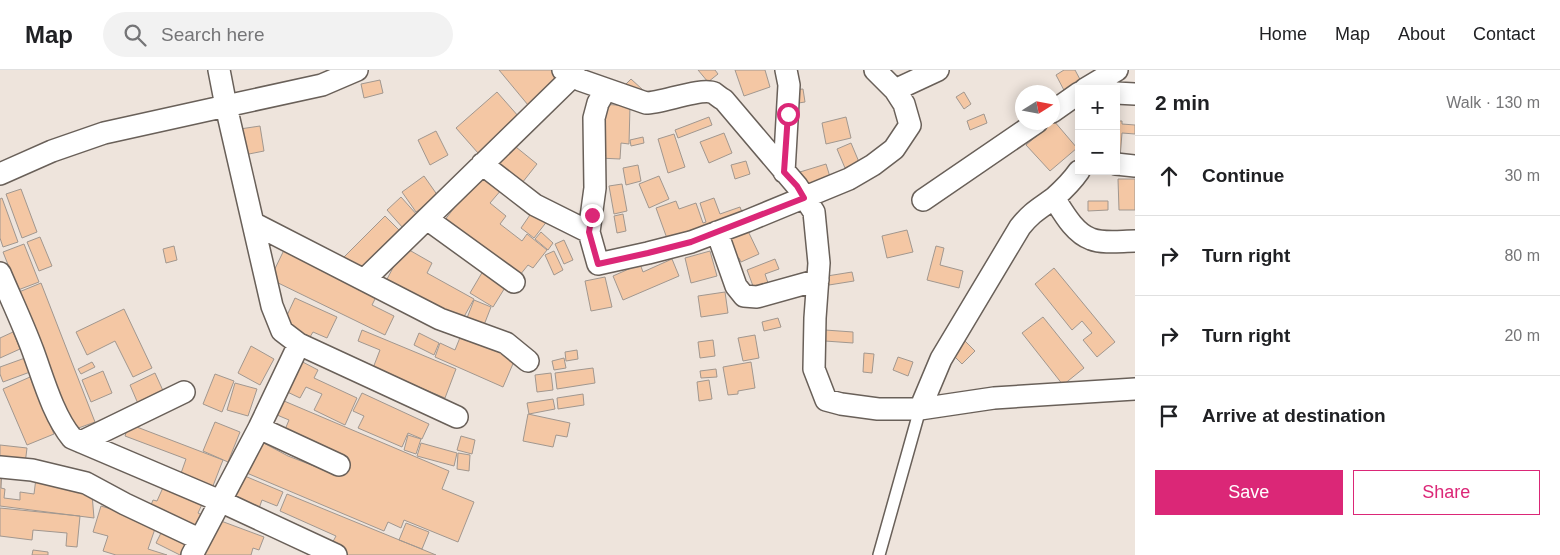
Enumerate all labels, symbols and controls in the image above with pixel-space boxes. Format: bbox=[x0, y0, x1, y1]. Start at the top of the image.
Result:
search box bbox=[103, 12, 453, 57]
text: Map bbox=[25, 21, 73, 48]
icon: search bbox=[121, 21, 149, 49]
text: Search here bbox=[161, 24, 265, 45]
text: Home bbox=[1259, 24, 1307, 44]
text: Map bbox=[1335, 24, 1370, 44]
text: About bbox=[1398, 24, 1445, 44]
text: Contact bbox=[1473, 24, 1535, 44]
north arrow bbox=[1015, 85, 1060, 130]
map controls bbox=[1075, 85, 1120, 175]
button: + bbox=[1075, 85, 1120, 130]
text: 2 min bbox=[1155, 91, 1210, 114]
text: Walk · 130 m bbox=[1446, 94, 1540, 111]
route start bbox=[777, 103, 800, 126]
button: − bbox=[1075, 130, 1120, 175]
icon: ahead bbox=[1155, 162, 1183, 190]
text: Continue bbox=[1202, 165, 1284, 186]
text: 30 m bbox=[1504, 167, 1540, 184]
route end bbox=[581, 204, 604, 227]
icon: right bbox=[1155, 242, 1183, 270]
text: Turn right bbox=[1202, 245, 1290, 266]
text: 80 m bbox=[1504, 247, 1540, 264]
icon: right bbox=[1155, 322, 1183, 350]
text: Turn right bbox=[1202, 325, 1290, 346]
text: 20 m bbox=[1504, 327, 1540, 344]
icon: arrive bbox=[1155, 402, 1183, 430]
text: Arrive at destination bbox=[1202, 405, 1386, 426]
button: Save bbox=[1155, 470, 1343, 515]
button: Share bbox=[1353, 470, 1540, 515]

